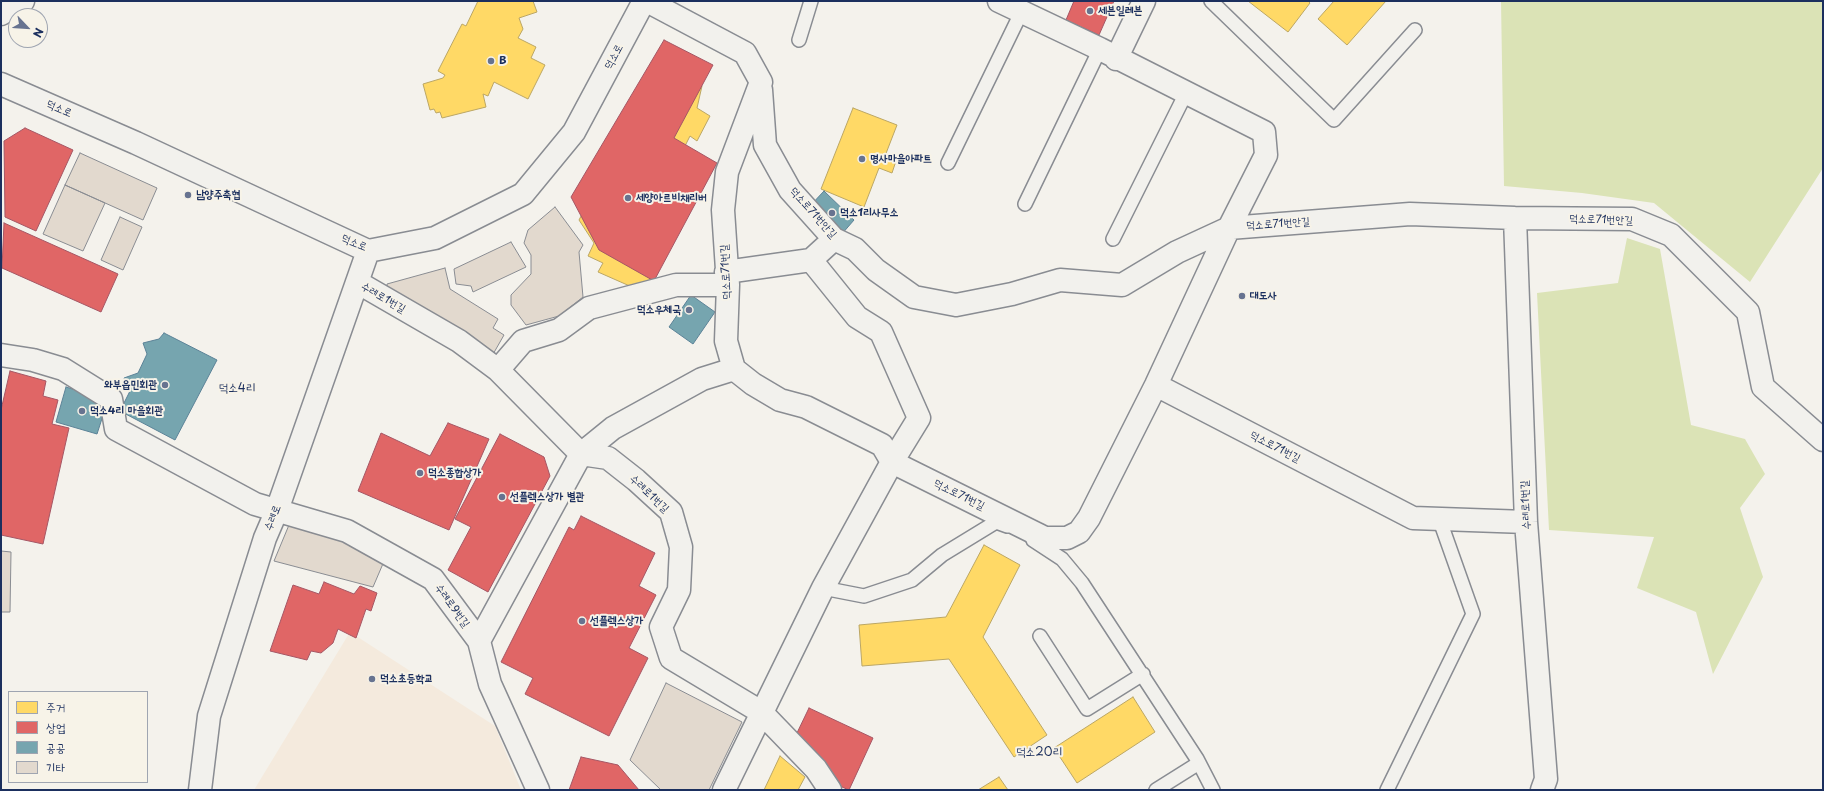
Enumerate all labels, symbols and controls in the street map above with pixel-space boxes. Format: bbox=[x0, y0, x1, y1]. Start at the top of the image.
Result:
place label: 세븐일레븐 bbox=[1098, 4, 1142, 18]
marker: 세븐일레븐 bbox=[1085, 6, 1095, 16]
north arrow bbox=[8, 8, 48, 48]
text: N bbox=[29, 25, 48, 40]
street label: 덕소로 bbox=[602, 42, 626, 72]
place label: B bbox=[499, 54, 507, 68]
marker: B bbox=[486, 56, 496, 66]
street label: 덕소로 bbox=[44, 98, 74, 120]
place label: 명사마을아파트 bbox=[870, 152, 932, 166]
marker: 명사마을아파트 bbox=[857, 154, 867, 164]
street label: 덕소로71번안길 bbox=[787, 185, 839, 241]
place label: 남양주축협 bbox=[196, 188, 240, 202]
marker: 남양주축협 bbox=[183, 190, 193, 200]
place label: 세양아르비채리버 bbox=[636, 191, 707, 205]
marker: 세양아르비채리버 bbox=[623, 193, 633, 203]
place label: 덕소1리사무소 bbox=[840, 206, 898, 220]
marker: 덕소1리사무소 bbox=[827, 208, 837, 218]
street label: 덕소로71번안길 bbox=[1569, 212, 1633, 228]
street label: 덕소로71번안길 bbox=[1246, 215, 1310, 233]
street label: 덕소로 bbox=[339, 232, 369, 254]
street label: 덕소로71번길 bbox=[718, 244, 734, 300]
street label: 수레로1번길 bbox=[358, 280, 408, 316]
place label: 대도사 bbox=[1250, 289, 1277, 303]
marker: 대도사 bbox=[1237, 291, 1247, 301]
place label: 덕소우체국 bbox=[637, 303, 681, 317]
marker: 덕소우체국 bbox=[684, 305, 694, 315]
place label: 와부읍민회관 bbox=[104, 378, 157, 392]
marker: 와부읍민회관 bbox=[160, 380, 170, 390]
district label: 덕소4리 bbox=[219, 382, 255, 396]
place label: 덕소4리 마을회관 bbox=[90, 404, 163, 418]
marker: 덕소4리 마을회관 bbox=[77, 406, 87, 416]
street label: 덕소로71번길 bbox=[1247, 429, 1303, 465]
place label: 덕소종합상가 bbox=[428, 466, 481, 480]
marker: 덕소종합상가 bbox=[415, 468, 425, 478]
street label: 수레로1번길 bbox=[627, 472, 671, 516]
street label: 덕소로71번길 bbox=[931, 477, 987, 513]
street label: 수레로1번길 bbox=[1518, 480, 1534, 530]
place label: 선플렉스상가 별관 bbox=[510, 490, 584, 504]
marker: 선플렉스상가 별관 bbox=[497, 492, 507, 502]
street label: 수레로 bbox=[262, 503, 284, 533]
street label: 수레로9번길 bbox=[432, 582, 472, 630]
place label: 선플렉스상가 bbox=[590, 614, 643, 628]
marker: 선플렉스상가 bbox=[577, 616, 587, 626]
place label: 덕소초등학교 bbox=[380, 672, 433, 686]
marker: 덕소초등학교 bbox=[367, 674, 377, 684]
legend bbox=[8, 691, 148, 783]
text: 주거 bbox=[46, 698, 65, 716]
text: 상업 bbox=[46, 718, 65, 736]
text: 공공 bbox=[46, 738, 65, 756]
district label: 덕소20리 bbox=[1016, 746, 1062, 760]
text: 기타 bbox=[46, 758, 65, 776]

